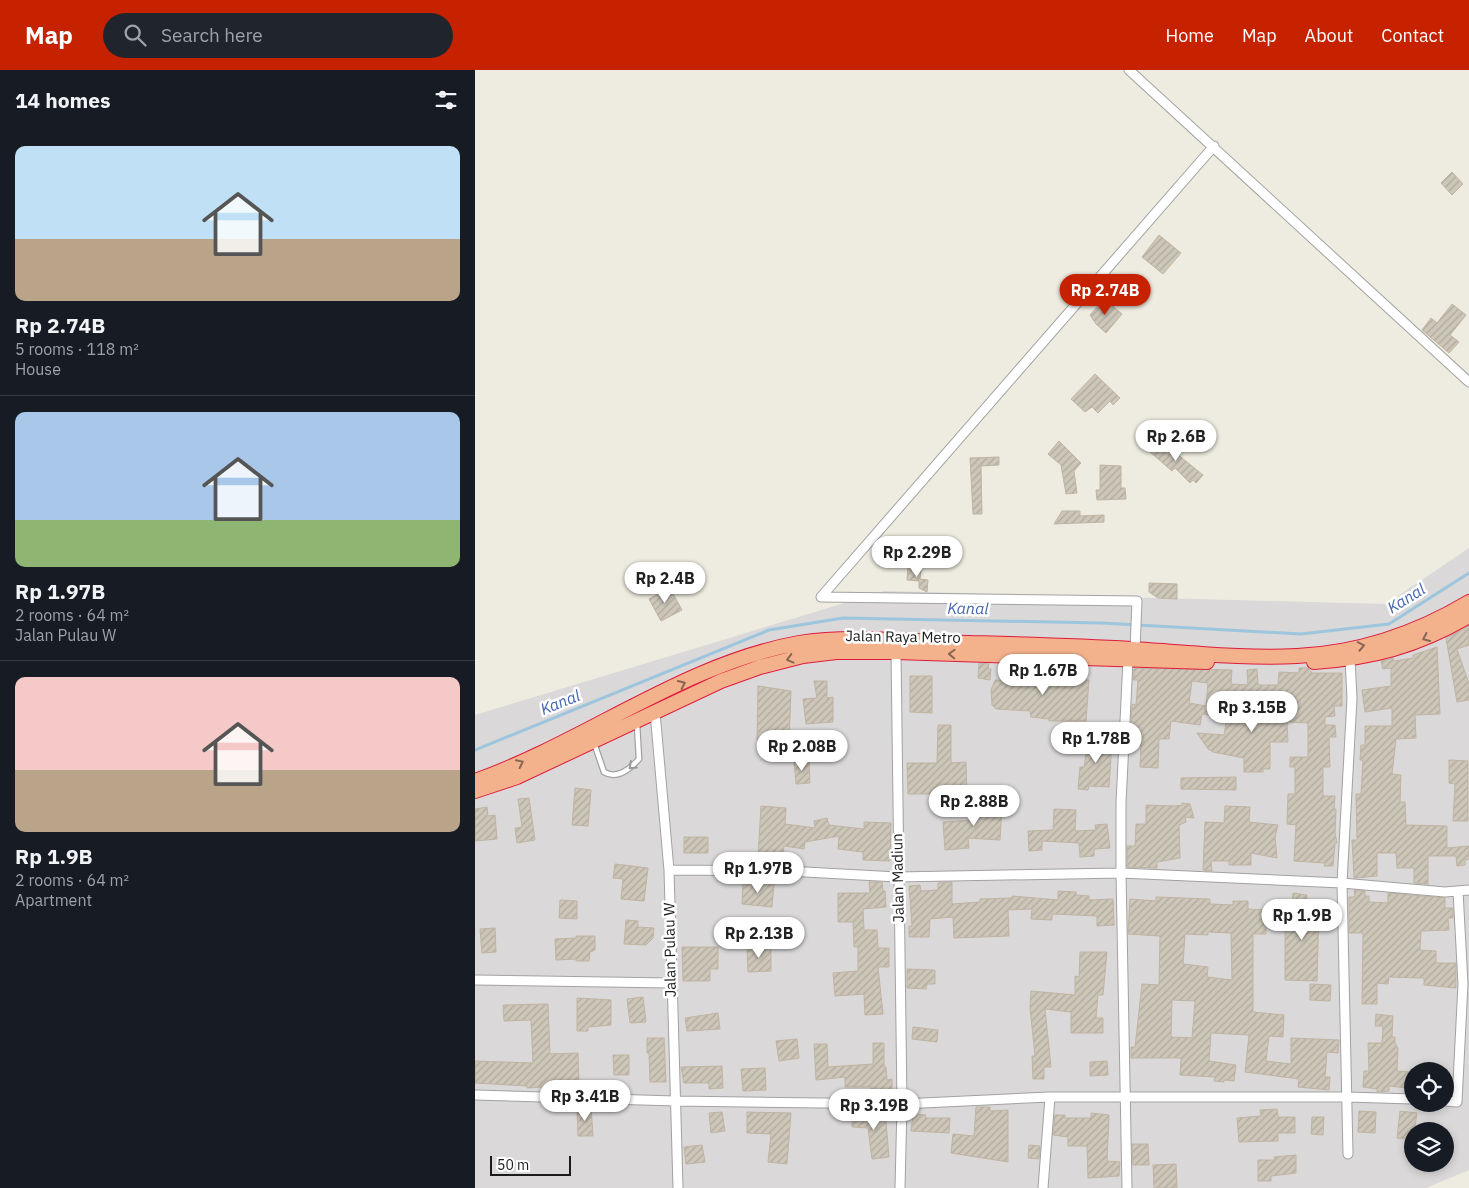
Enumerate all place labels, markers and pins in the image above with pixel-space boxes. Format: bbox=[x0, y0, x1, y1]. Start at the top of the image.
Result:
pin: Rp 2.74B bbox=[1053, 274, 1157, 316]
pin: Rp 2.6B bbox=[1130, 420, 1222, 462]
pin: Rp 2.29B bbox=[865, 536, 969, 578]
pin: Rp 2.4B bbox=[619, 562, 711, 604]
pin: Rp 1.67B bbox=[991, 654, 1095, 696]
pin: Rp 3.15B bbox=[1200, 690, 1304, 733]
pin: Rp 1.78B bbox=[1044, 722, 1148, 764]
pin: Rp 2.08B bbox=[750, 730, 854, 772]
pin: Rp 2.88B bbox=[922, 784, 1026, 827]
pin: Rp 1.97B bbox=[706, 852, 810, 894]
pin: Rp 1.9B bbox=[1256, 898, 1348, 941]
pin: Rp 2.13B bbox=[707, 916, 811, 959]
pin: Rp 3.41B bbox=[533, 1080, 637, 1122]
pin: Rp 3.19B bbox=[822, 1088, 926, 1131]

